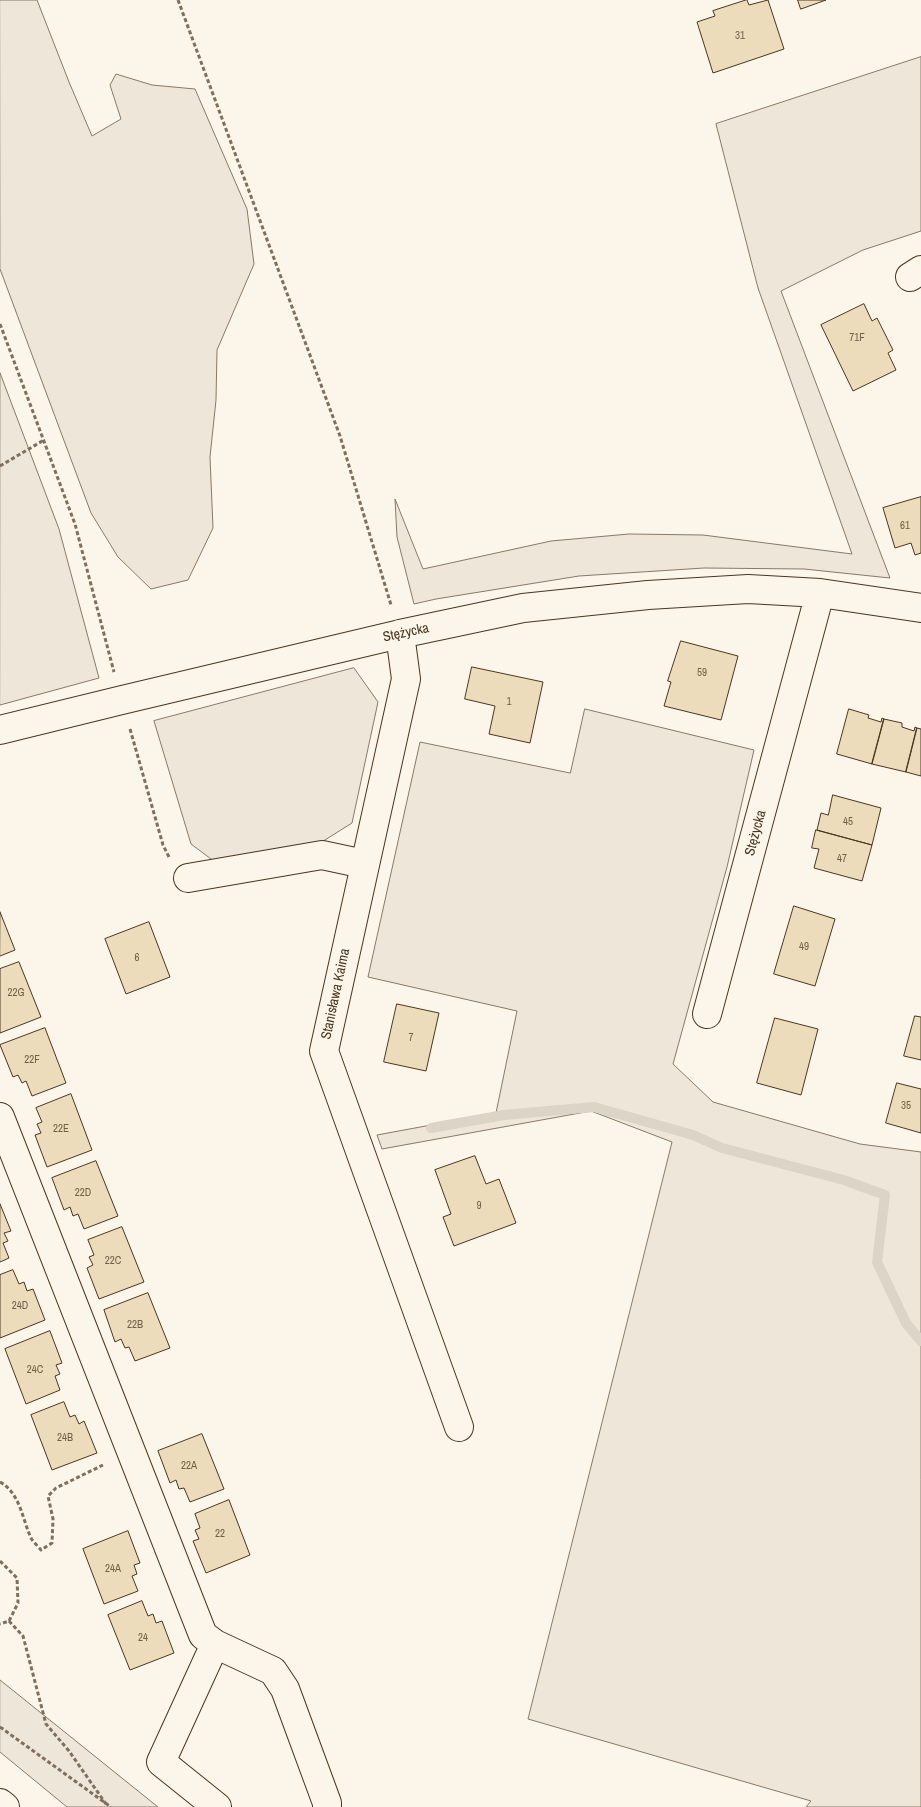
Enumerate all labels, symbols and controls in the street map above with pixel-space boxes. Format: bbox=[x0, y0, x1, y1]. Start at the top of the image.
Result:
house number: 31 bbox=[735, 29, 745, 43]
house number: 71F bbox=[849, 331, 865, 345]
house number: 61 bbox=[900, 519, 910, 533]
street label: Stężycka bbox=[381, 620, 431, 646]
house number: 59 bbox=[697, 666, 707, 680]
house number: 1 bbox=[506, 695, 512, 709]
street label: Stężycka bbox=[742, 808, 770, 858]
house number: 45 bbox=[843, 815, 853, 829]
house number: 47 bbox=[837, 852, 847, 866]
house number: 49 bbox=[799, 940, 809, 954]
street label: Stanisława Kaima bbox=[318, 947, 354, 1041]
house number: 6 bbox=[134, 951, 140, 965]
house number: 22G bbox=[7, 986, 25, 1000]
house number: 7 bbox=[408, 1031, 414, 1045]
house number: 22F bbox=[24, 1053, 40, 1067]
house number: 35 bbox=[901, 1099, 911, 1113]
house number: 22E bbox=[53, 1122, 69, 1136]
house number: 22D bbox=[75, 1186, 91, 1200]
house number: 9 bbox=[476, 1199, 482, 1213]
house number: 22C bbox=[105, 1254, 121, 1268]
house number: 24D bbox=[12, 1299, 28, 1313]
house number: 22B bbox=[127, 1318, 143, 1332]
house number: 24C bbox=[27, 1363, 43, 1377]
house number: 24B bbox=[57, 1431, 73, 1445]
house number: 22A bbox=[181, 1459, 197, 1473]
house number: 22 bbox=[215, 1527, 225, 1541]
house number: 24A bbox=[105, 1562, 121, 1576]
house number: 24 bbox=[138, 1631, 148, 1645]

